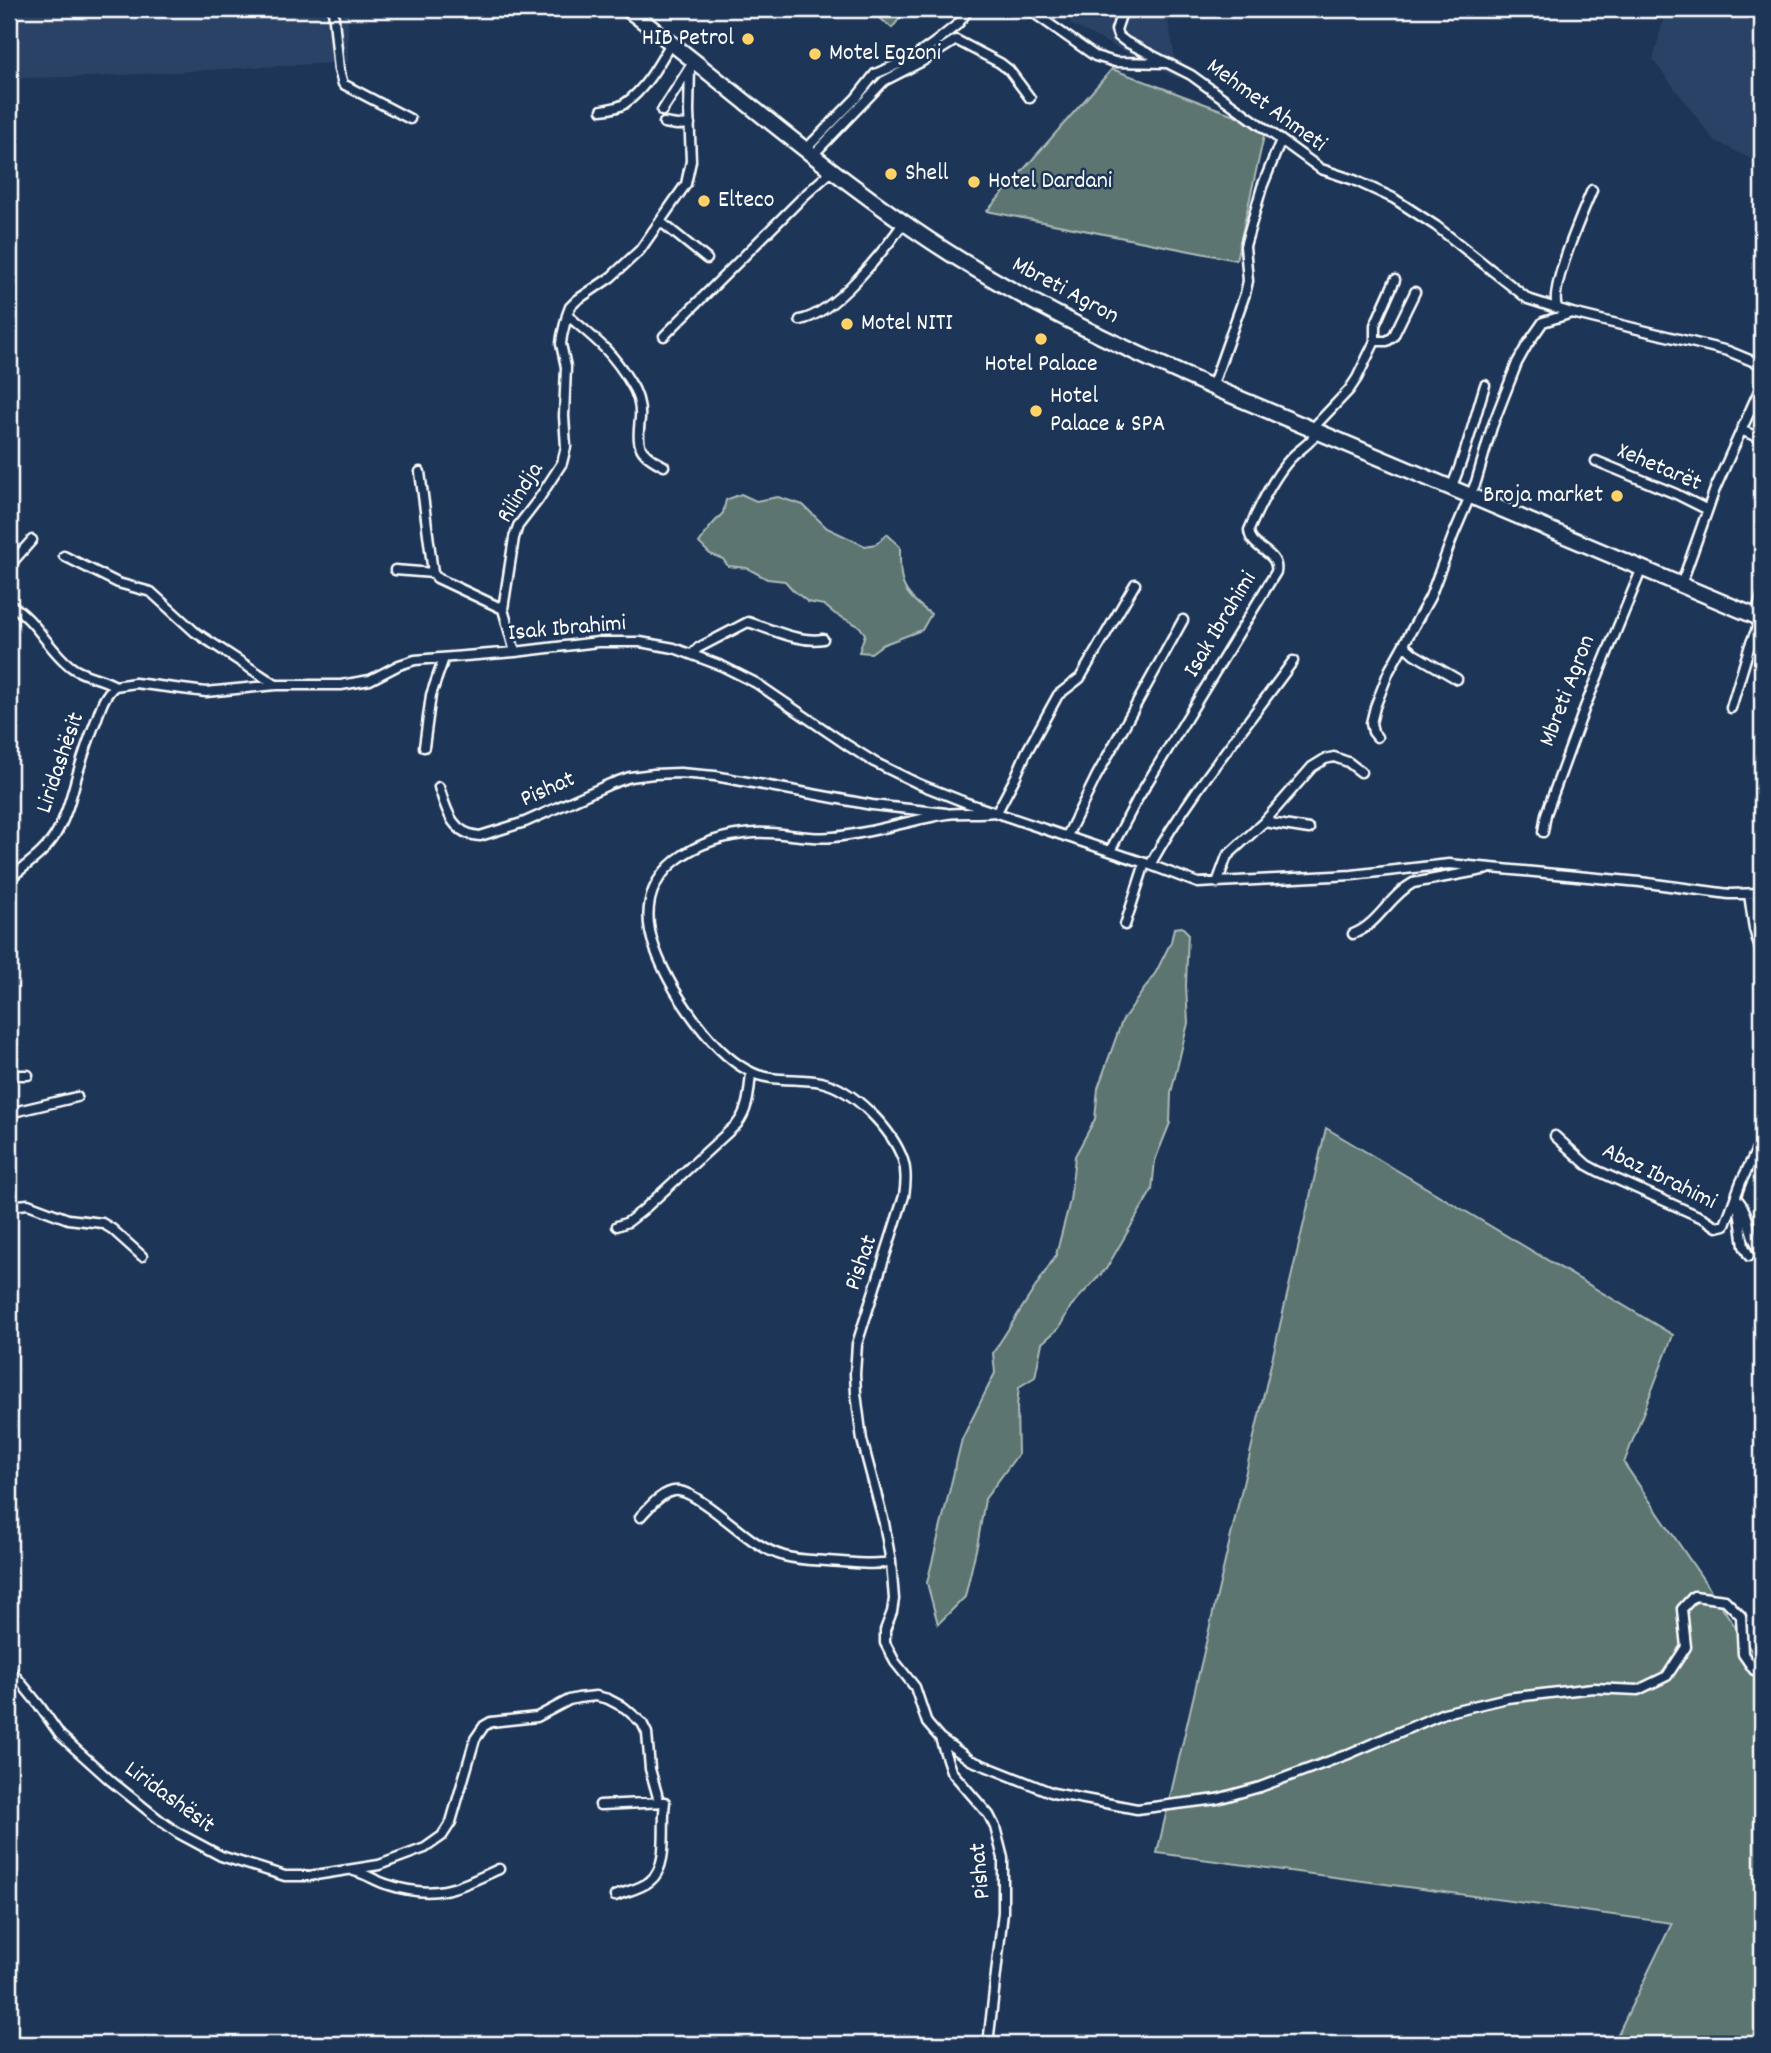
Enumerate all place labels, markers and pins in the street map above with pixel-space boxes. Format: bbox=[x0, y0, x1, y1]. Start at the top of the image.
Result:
place label: HIB Petrol bbox=[642, 22, 734, 56]
marker: HIB Petrol bbox=[740, 31, 756, 47]
place label: Motel Egzoni bbox=[829, 37, 941, 71]
marker: Motel Egzoni bbox=[807, 46, 823, 62]
place label: Shell bbox=[905, 157, 949, 191]
place label: Hotel Dardani bbox=[988, 165, 1112, 199]
marker: Shell bbox=[883, 166, 899, 182]
marker: Hotel Dardani bbox=[966, 174, 982, 190]
place label: Elteco bbox=[718, 184, 774, 218]
marker: Elteco bbox=[696, 193, 712, 209]
place label: Motel NITI bbox=[861, 307, 953, 341]
marker: Motel NITI bbox=[839, 316, 855, 332]
marker: Hotel Palace bbox=[1033, 331, 1049, 347]
place label: Hotel Palace bbox=[985, 348, 1097, 382]
place label: Hotel Palace & SPA bbox=[1050, 380, 1165, 442]
marker: Hotel Palace & SPA bbox=[1028, 403, 1044, 419]
place label: Broja market bbox=[1483, 479, 1603, 513]
marker: Broja market bbox=[1609, 488, 1625, 504]

